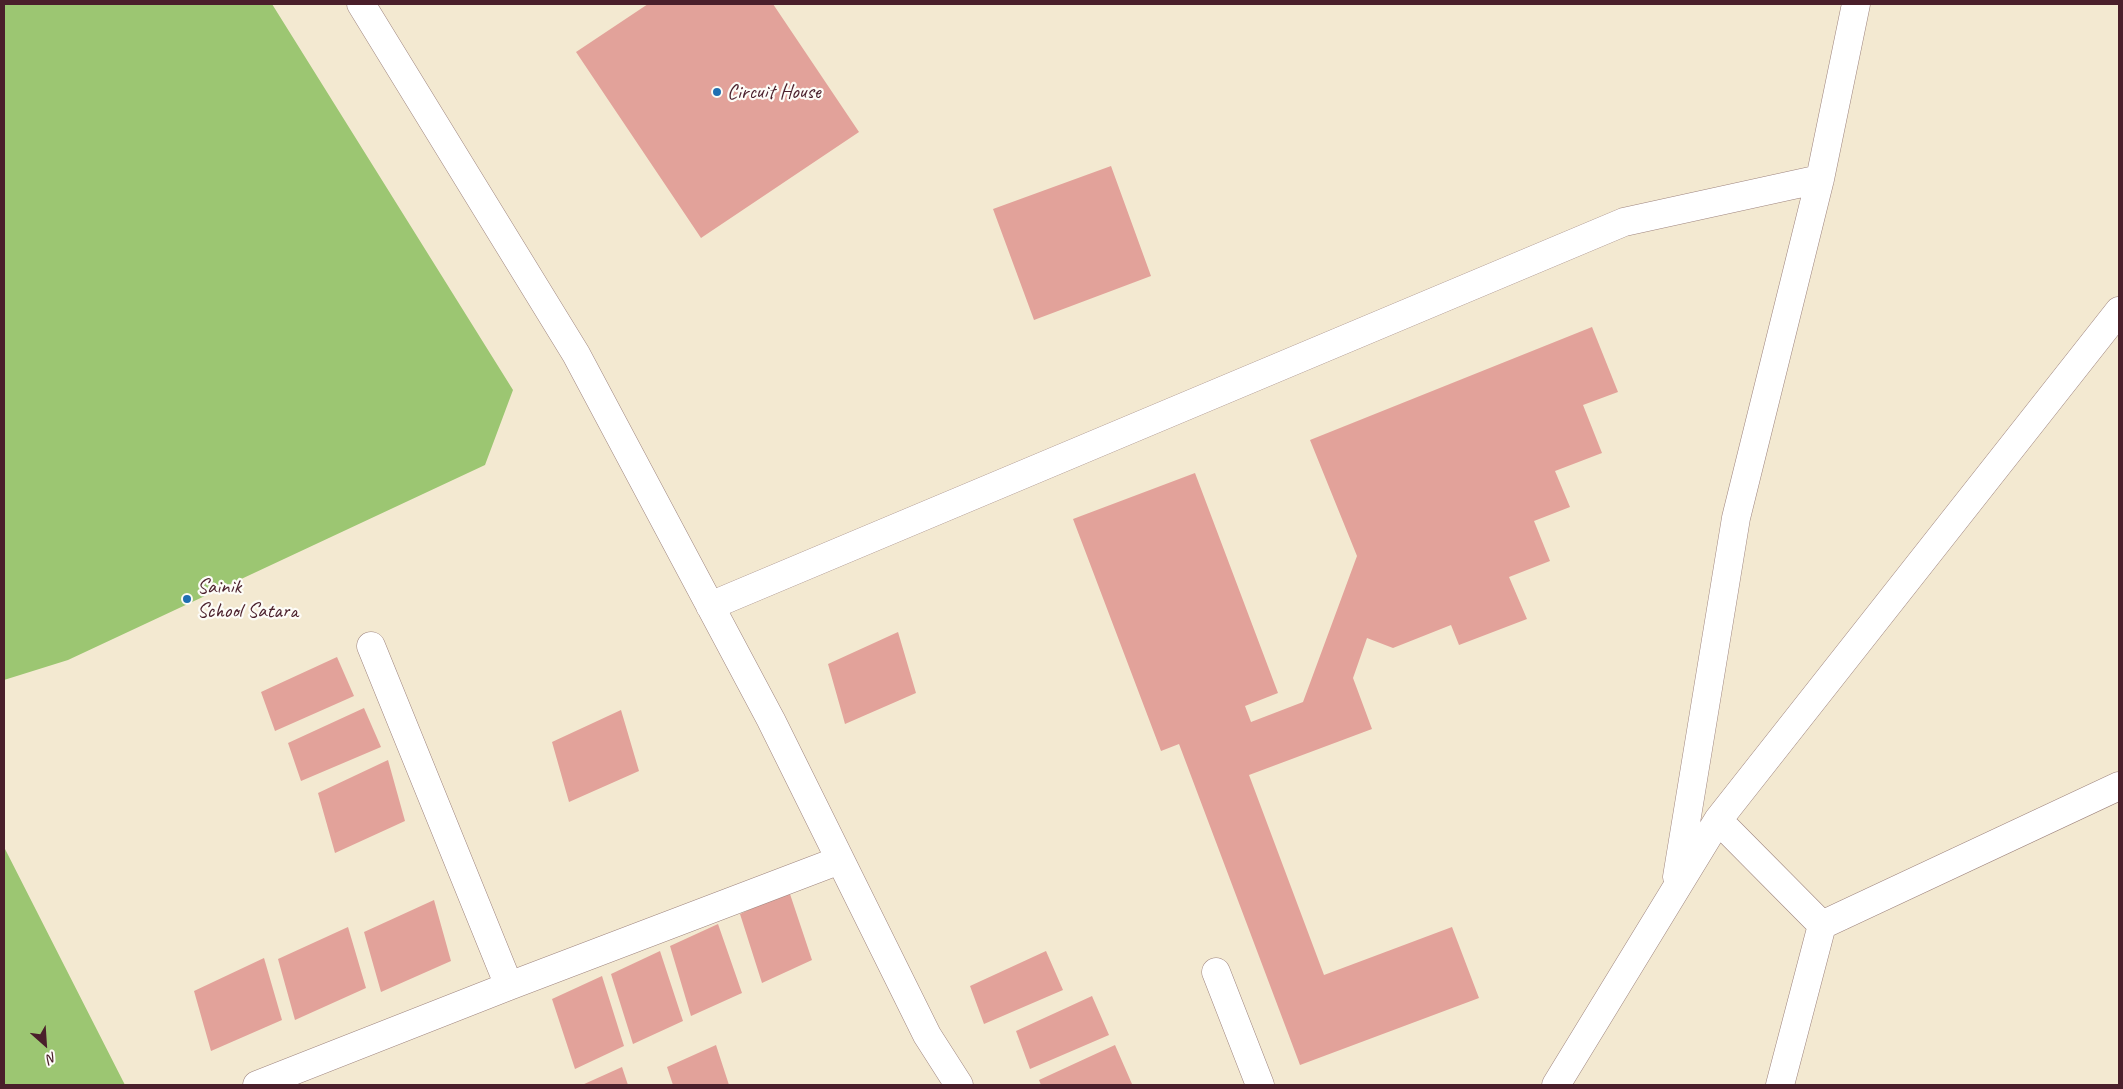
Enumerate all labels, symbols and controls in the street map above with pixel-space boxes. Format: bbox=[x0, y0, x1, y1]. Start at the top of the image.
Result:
place label: Circuit House bbox=[727, 79, 820, 105]
marker: Circuit House bbox=[711, 86, 723, 98]
place label: Sainik School Satara bbox=[197, 574, 298, 624]
marker: Sainik School Satara bbox=[181, 593, 193, 605]
north arrow bbox=[20, 1019, 70, 1069]
text: N bbox=[44, 1048, 59, 1067]

